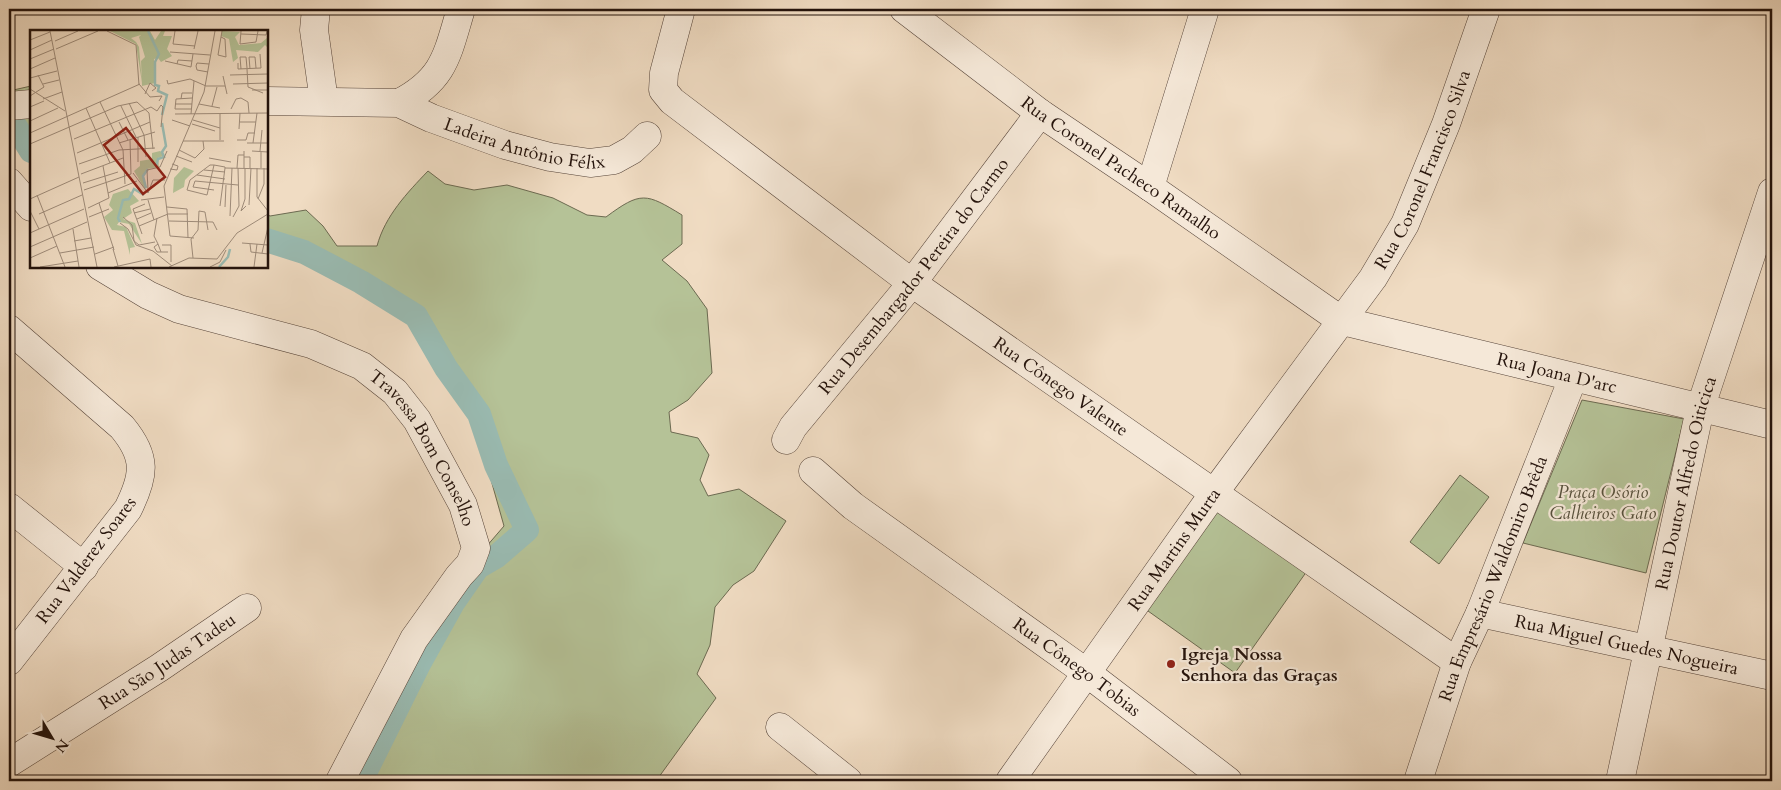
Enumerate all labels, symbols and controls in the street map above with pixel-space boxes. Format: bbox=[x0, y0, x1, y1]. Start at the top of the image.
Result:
inset map bbox=[30, 30, 268, 268]
street label: Rua Coronel Francisco Silva bbox=[1369, 67, 1477, 274]
street label: Rua Coronel Pacheco Ramalho bbox=[1015, 91, 1226, 246]
street label: Ladeira Antônio Félix bbox=[440, 112, 606, 176]
street label: Rua Desembargador Pereira do Carmo bbox=[813, 153, 1015, 400]
street label: Rua Cônego Valente bbox=[988, 331, 1133, 443]
street label: Rua Joana D'arc bbox=[1494, 347, 1619, 400]
street label: Travessa Bom Conselho bbox=[363, 364, 481, 530]
street label: Rua Doutor Alfredo Oiticica bbox=[1649, 373, 1723, 592]
street label: Rua Empresário Waldomiro Brêda bbox=[1433, 452, 1554, 705]
park label: Praça Osório Calheiros Gato bbox=[1550, 480, 1656, 526]
street label: Rua Martins Murta bbox=[1122, 483, 1227, 616]
street label: Rua Valderez Soares bbox=[30, 492, 142, 629]
street label: Rua São Judas Tadeu bbox=[94, 607, 241, 716]
street label: Rua Miguel Guedes Nogueira bbox=[1512, 609, 1741, 681]
street label: Rua Cônego Tobias bbox=[1008, 612, 1146, 723]
place label: Igreja Nossa Senhora das Graças bbox=[1181, 642, 1338, 688]
marker: Igreja Nossa Senhora das Graças bbox=[1165, 658, 1177, 670]
north arrow bbox=[28, 712, 78, 762]
text: N bbox=[51, 735, 73, 756]

